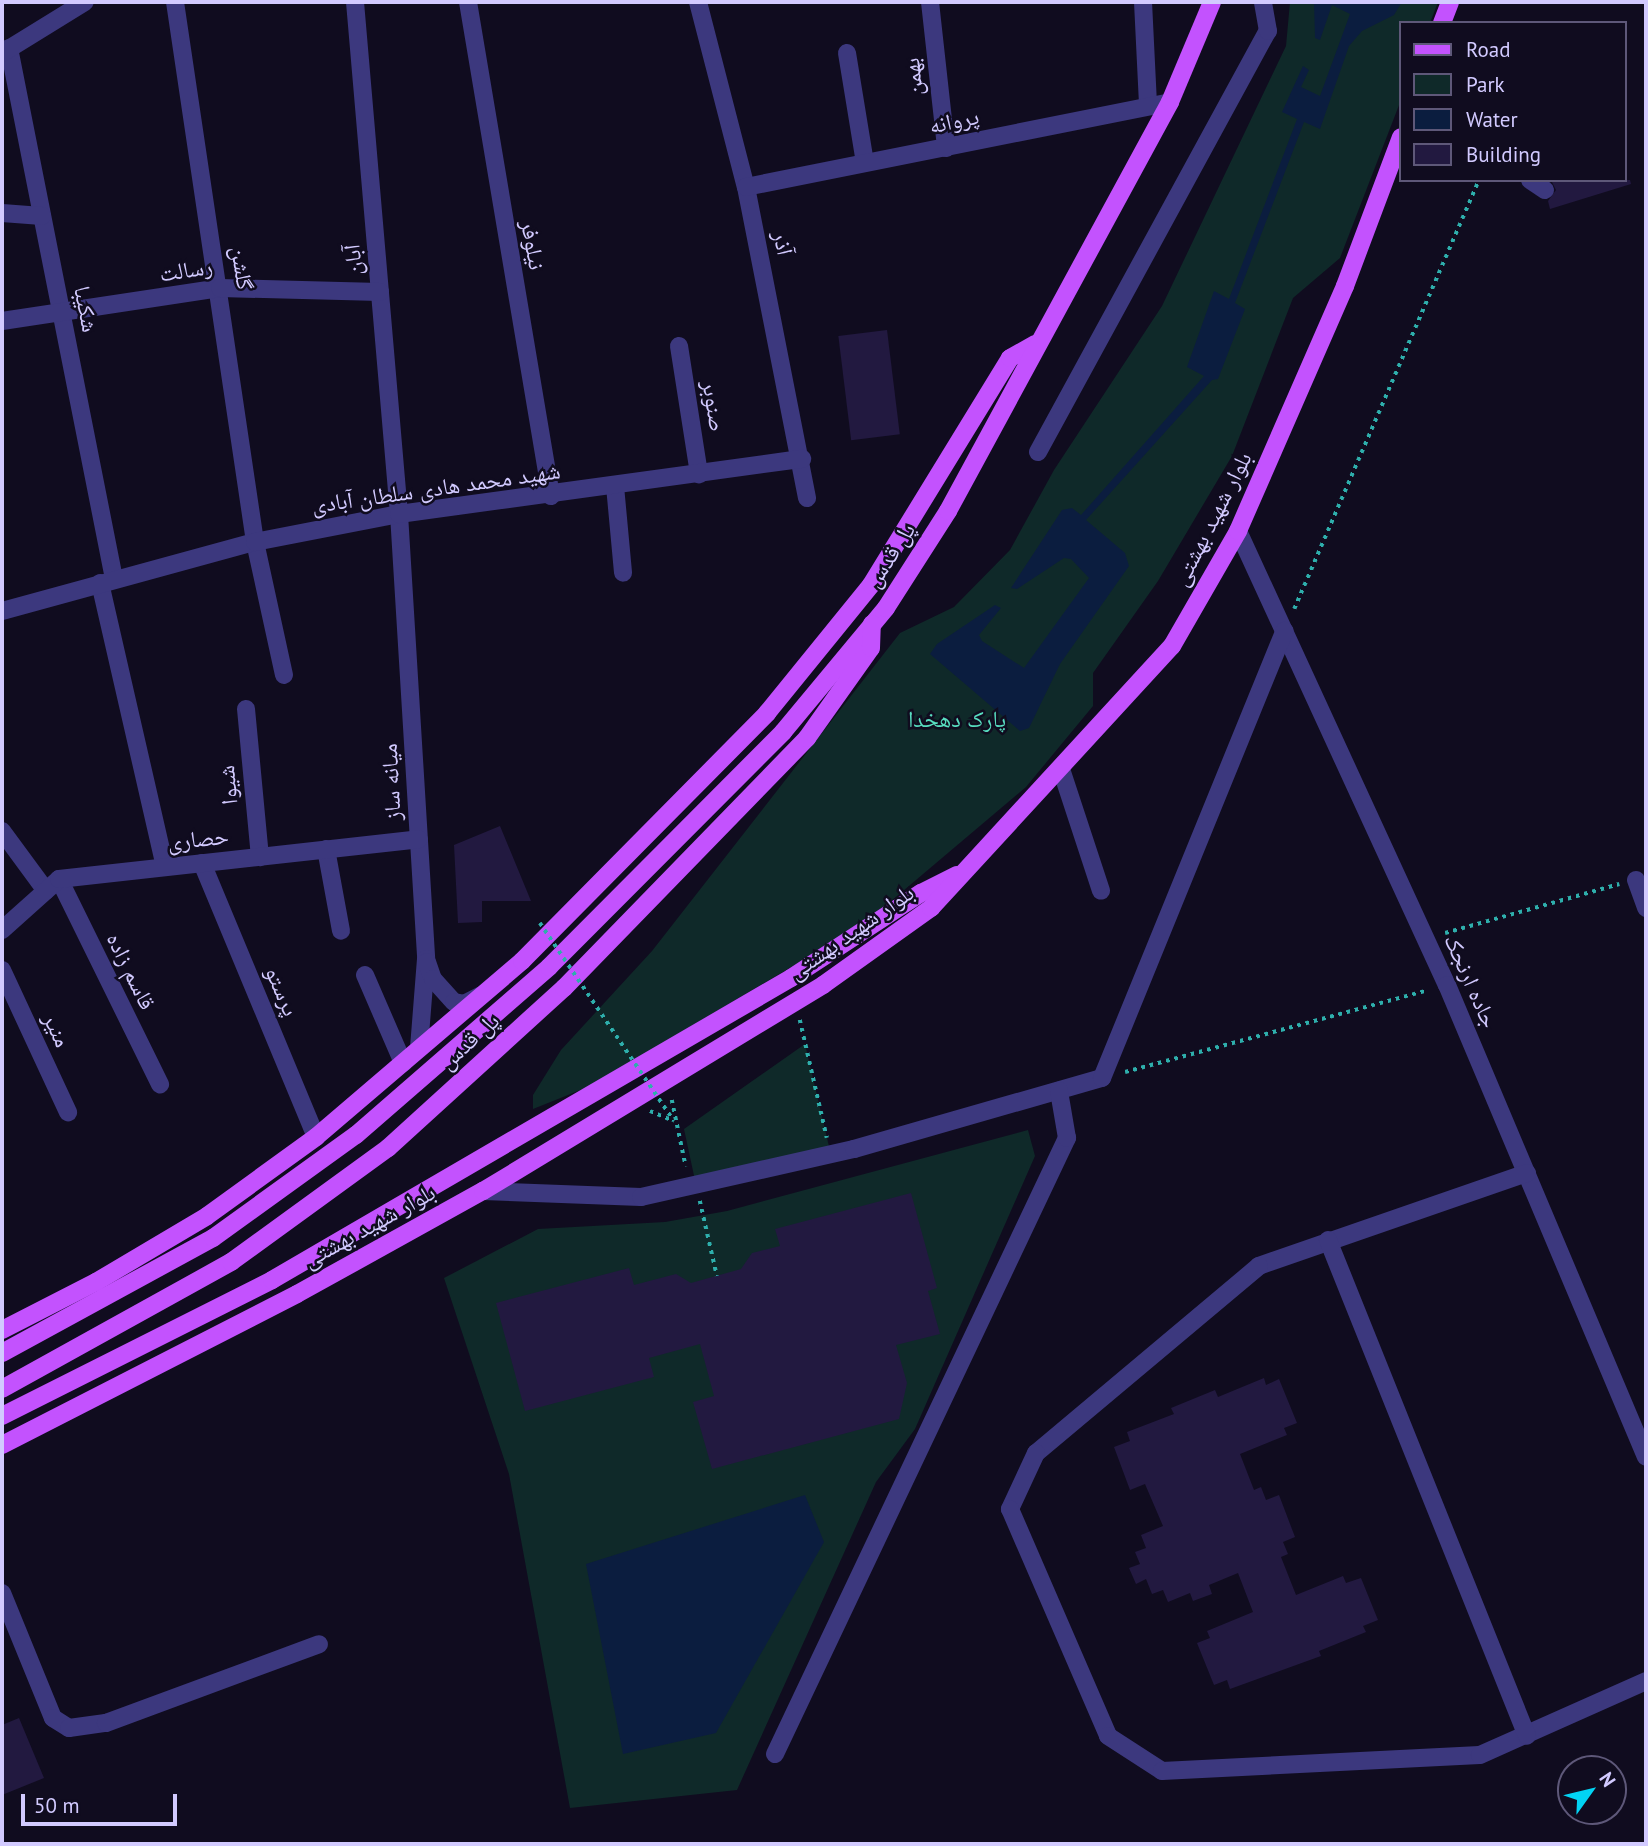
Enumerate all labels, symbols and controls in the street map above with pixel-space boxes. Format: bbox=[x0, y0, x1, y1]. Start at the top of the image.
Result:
legend bbox=[1400, 21, 1627, 182]
text: Road bbox=[1466, 36, 1510, 63]
street label: بهمن bbox=[897, 57, 929, 97]
text: Park bbox=[1466, 71, 1505, 98]
street label: پروانه bbox=[927, 102, 981, 140]
text: Water bbox=[1466, 106, 1518, 133]
text: Building bbox=[1466, 141, 1541, 168]
street label: نیلوفر bbox=[515, 218, 551, 272]
street label: آذر bbox=[767, 228, 799, 258]
street label: آبان bbox=[338, 243, 368, 277]
street label: گلشن bbox=[225, 244, 259, 292]
street label: رسالت bbox=[157, 252, 215, 288]
street label: شکیبا bbox=[68, 284, 104, 334]
street label: صنوبر bbox=[696, 379, 732, 433]
street label: بلوار شهید بهشتی bbox=[1166, 447, 1258, 591]
street label: شهید محمد هادی سلطان آبادی bbox=[310, 457, 562, 519]
street label: پل قدس bbox=[859, 518, 921, 592]
park label: پارک دهخدا bbox=[908, 705, 1006, 733]
street label: میانه ساز bbox=[375, 743, 407, 821]
street label: شیوا bbox=[213, 764, 243, 806]
street label: حصاری bbox=[166, 822, 230, 856]
street label: بلوار شهید بهشتی bbox=[783, 879, 919, 985]
street label: قاسم زاده bbox=[101, 928, 161, 1014]
street label: جاده ارنجک bbox=[1438, 930, 1504, 1032]
street label: پرستو bbox=[259, 962, 305, 1020]
street label: پل قدس bbox=[433, 1007, 505, 1075]
street label: منیر bbox=[37, 1008, 77, 1052]
street label: بلوار شهید بهشتی bbox=[298, 1178, 440, 1274]
north arrow bbox=[1557, 1755, 1627, 1825]
text: N bbox=[1594, 1767, 1621, 1791]
scale bar bbox=[24, 1780, 180, 1824]
text: 50 m bbox=[34, 1792, 80, 1819]

